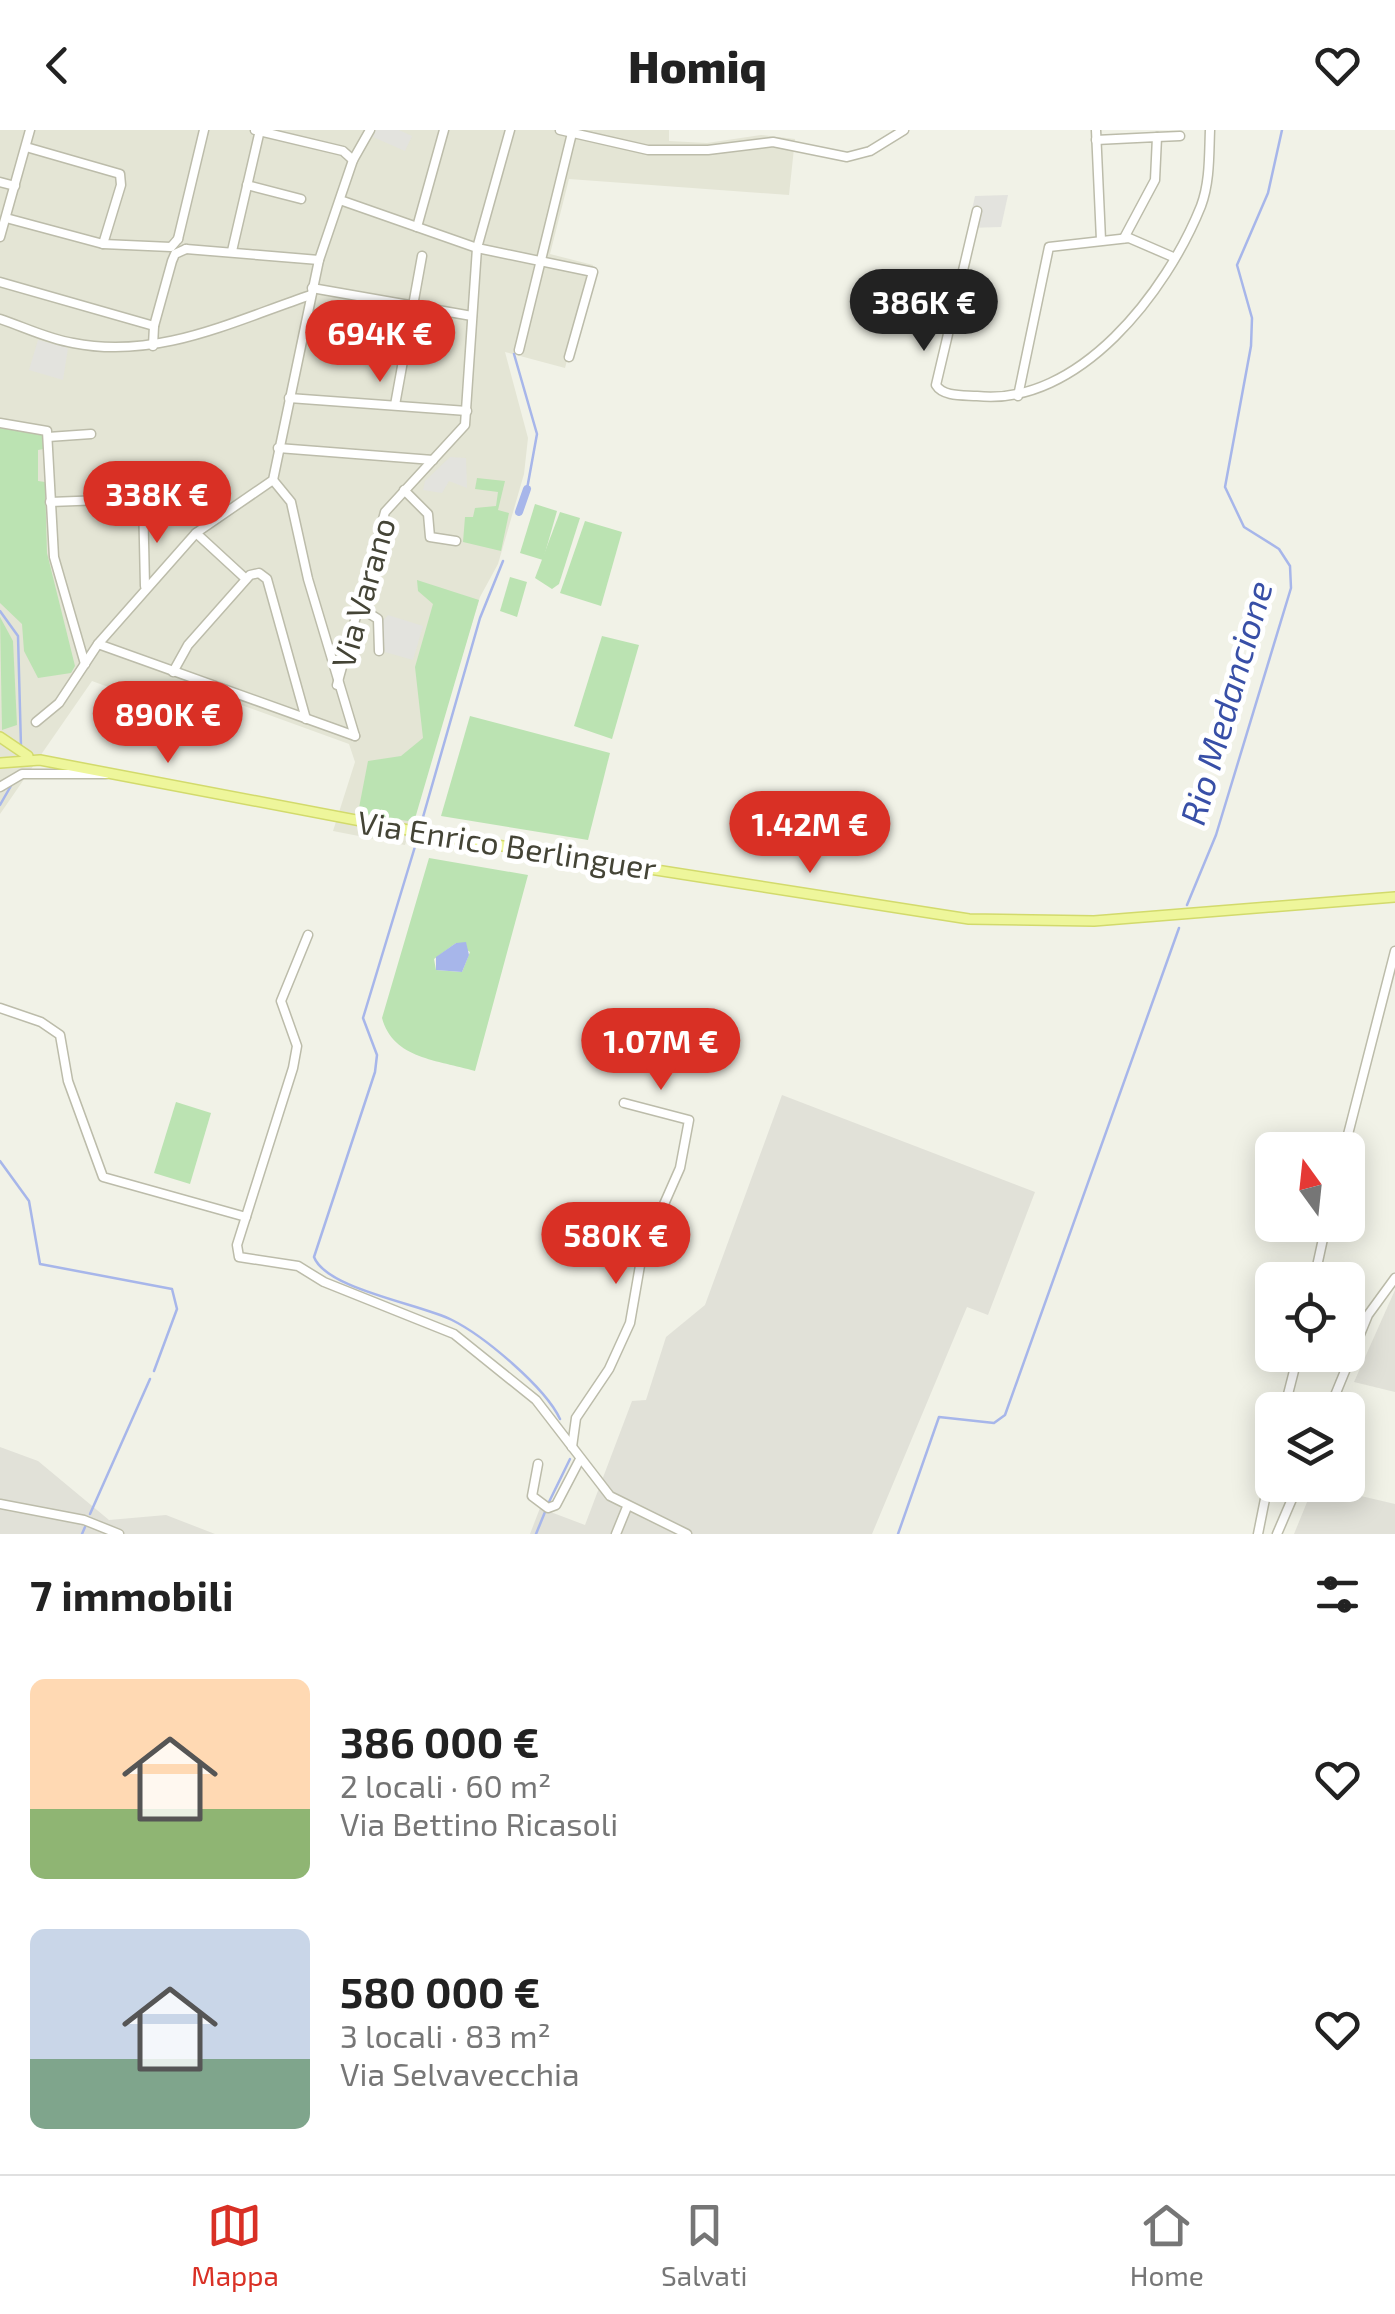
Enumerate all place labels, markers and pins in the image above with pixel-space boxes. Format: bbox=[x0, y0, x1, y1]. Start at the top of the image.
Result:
pin: 386K € bbox=[843, 269, 1005, 354]
pin: 694K € bbox=[299, 300, 461, 385]
pin: 338K € bbox=[76, 461, 238, 546]
pin: 890K € bbox=[87, 681, 249, 766]
pin: 1.42M € bbox=[718, 791, 902, 876]
pin: 1.07M € bbox=[569, 1008, 753, 1093]
pin: 580K € bbox=[535, 1202, 697, 1287]

